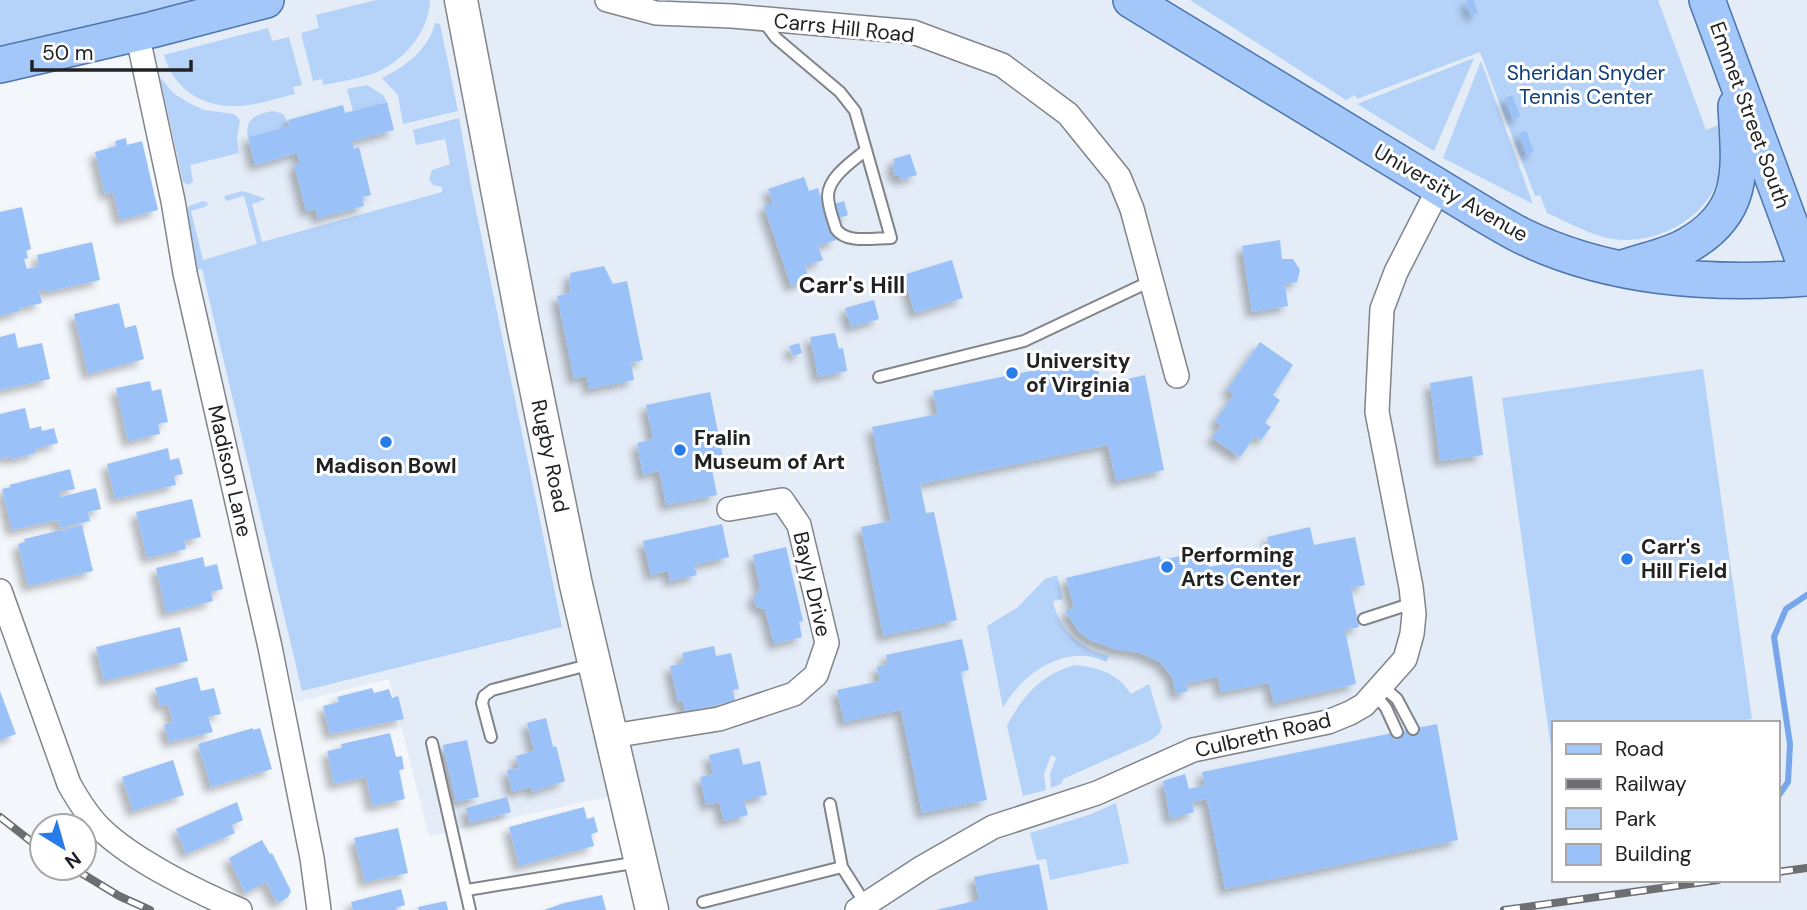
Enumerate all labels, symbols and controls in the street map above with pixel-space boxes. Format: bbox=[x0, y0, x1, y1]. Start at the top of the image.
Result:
street label: Carrs Hill Road bbox=[772, 7, 916, 49]
street label: Emmet Street South bbox=[1703, 18, 1797, 212]
scale bar bbox=[32, 28, 191, 72]
text: 50 m bbox=[42, 39, 93, 67]
park label: Sheridan Snyder Tennis Center bbox=[1507, 59, 1666, 111]
street label: University Avenue bbox=[1369, 137, 1533, 249]
district label: Carr's Hill bbox=[799, 270, 905, 300]
place label: University of Virginia bbox=[1026, 347, 1131, 399]
marker: University of Virginia bbox=[1004, 365, 1020, 381]
street label: Rugby Road bbox=[524, 397, 576, 515]
street label: Madison Lane bbox=[201, 402, 259, 540]
place label: Fralin Museum of Art bbox=[694, 424, 845, 476]
marker: Madison Bowl bbox=[378, 434, 394, 450]
marker: Fralin Museum of Art bbox=[672, 442, 688, 458]
place label: Madison Bowl bbox=[316, 452, 456, 480]
street label: Bayly Drive bbox=[786, 529, 838, 639]
place label: Carr's Hill Field bbox=[1641, 533, 1727, 585]
place label: Performing Arts Center bbox=[1181, 541, 1301, 593]
marker: Carr's Hill Field bbox=[1619, 551, 1635, 567]
marker: Performing Arts Center bbox=[1159, 559, 1175, 575]
street label: Culbreth Road bbox=[1192, 706, 1334, 764]
legend bbox=[1552, 721, 1779, 882]
text: Road bbox=[1615, 735, 1664, 763]
text: Railway bbox=[1615, 770, 1687, 798]
text: Park bbox=[1615, 805, 1657, 833]
north arrow bbox=[28, 812, 98, 882]
text: Building bbox=[1615, 840, 1692, 868]
text: N bbox=[60, 846, 86, 874]

